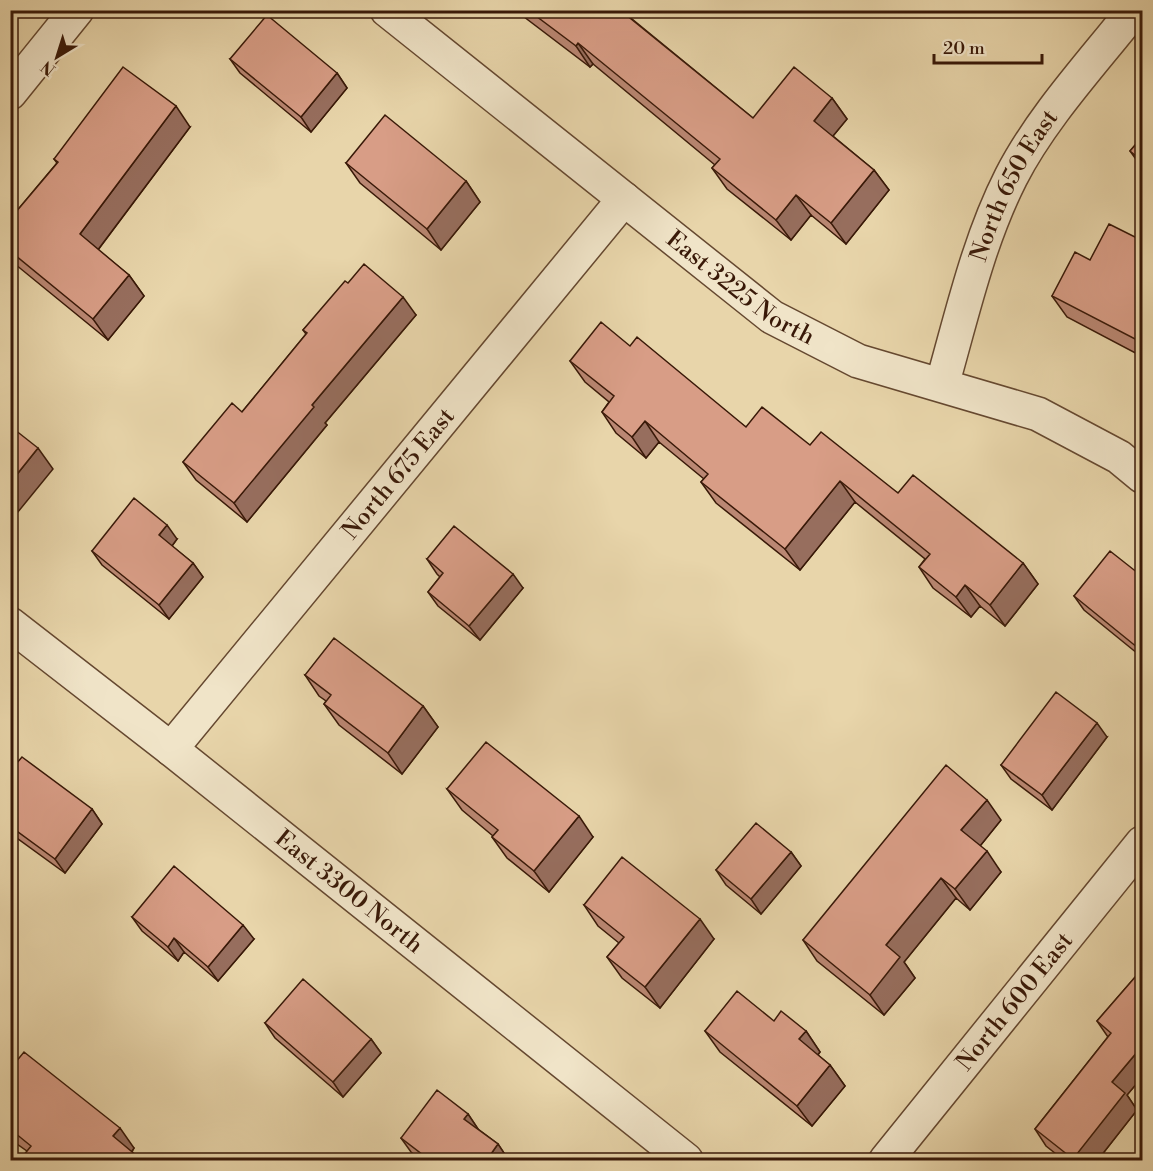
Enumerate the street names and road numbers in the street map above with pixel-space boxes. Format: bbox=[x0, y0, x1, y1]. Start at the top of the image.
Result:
street label: North 650 East bbox=[964, 104, 1065, 265]
street label: East 3225 North bbox=[660, 224, 819, 352]
street label: North 675 East bbox=[336, 402, 462, 546]
street label: East 3300 North bbox=[268, 824, 429, 960]
street label: North 600 East bbox=[950, 926, 1080, 1077]

